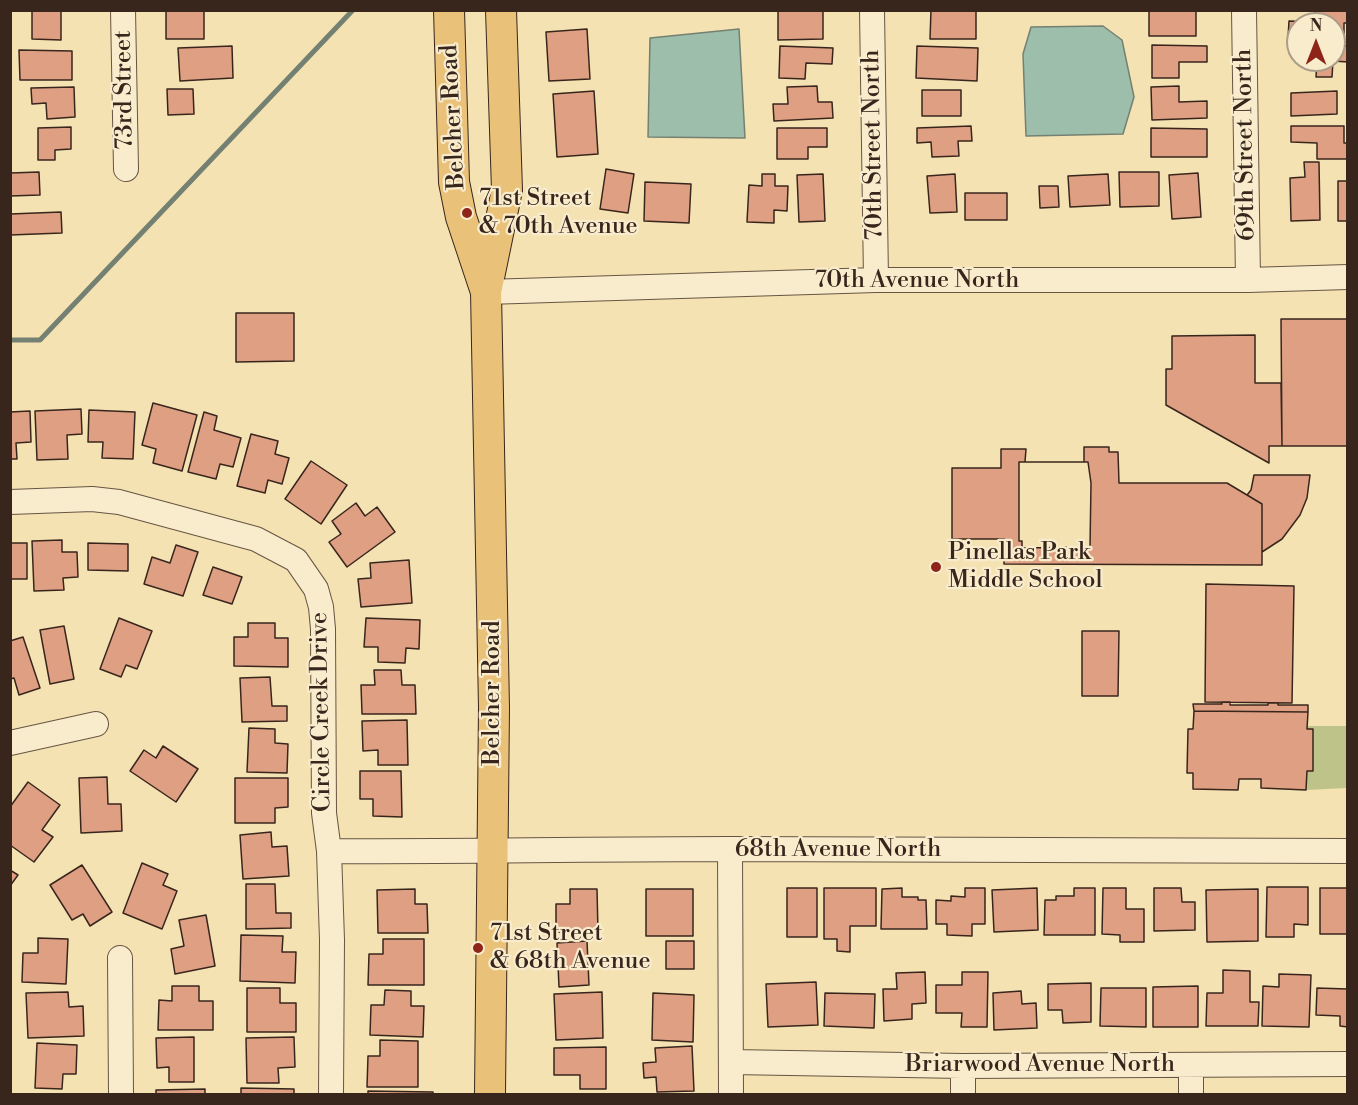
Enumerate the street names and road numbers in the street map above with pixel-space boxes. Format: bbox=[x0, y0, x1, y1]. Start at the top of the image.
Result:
street label: 73rd Street bbox=[110, 30, 140, 150]
street label: Belcher Road bbox=[436, 44, 472, 190]
street label: 70th Street North bbox=[858, 49, 890, 241]
street label: 69th Street North bbox=[1230, 49, 1262, 241]
street label: 70th Avenue North bbox=[815, 267, 1019, 295]
street label: Circle Creek Drive bbox=[306, 612, 338, 812]
street label: Belcher Road bbox=[479, 620, 507, 766]
street label: 68th Avenue North bbox=[735, 836, 941, 864]
street label: Briarwood Avenue North bbox=[905, 1051, 1175, 1079]

